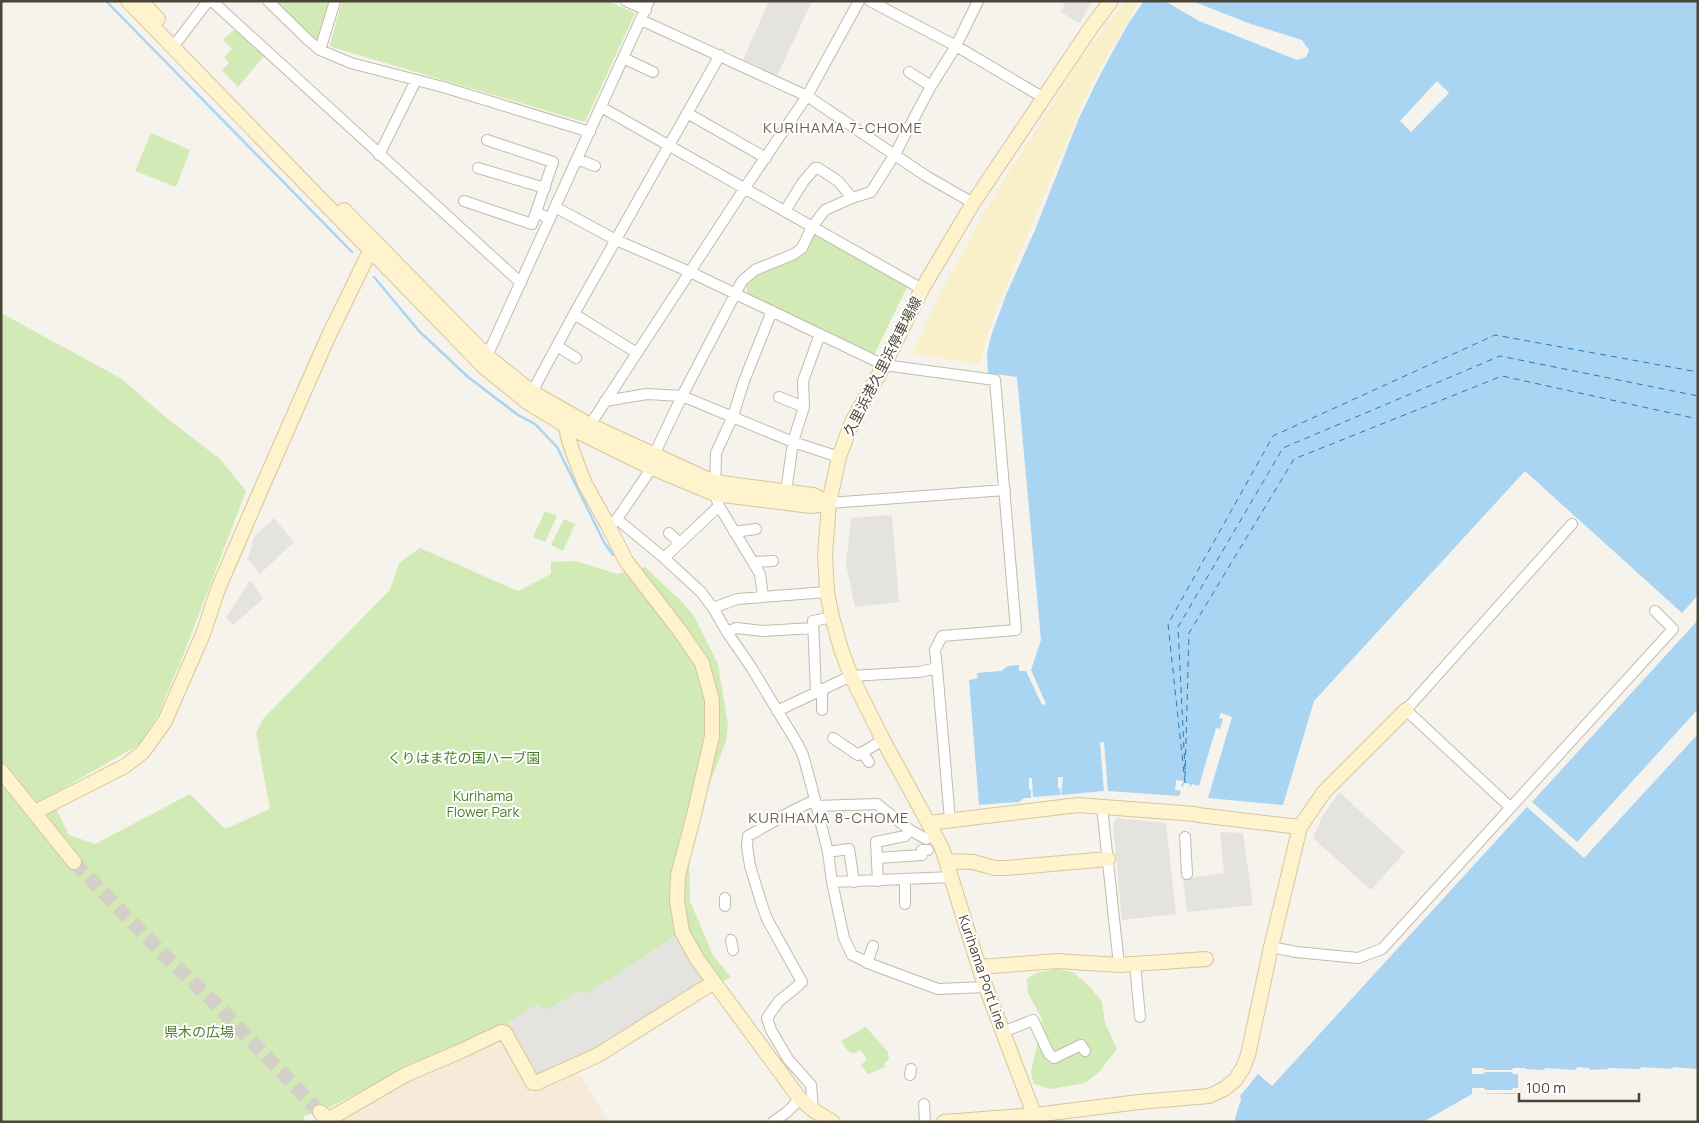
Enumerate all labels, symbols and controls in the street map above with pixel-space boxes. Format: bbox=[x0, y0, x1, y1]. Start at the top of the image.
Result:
district label: KURIHAMA 7-CHOME bbox=[763, 117, 923, 138]
street label: 久里浜港久里浜停車場線 bbox=[839, 293, 925, 439]
park label: くりはま花の国ハーブ園 bbox=[387, 748, 541, 767]
park label: Kurihama Flower Park bbox=[447, 786, 520, 821]
district label: KURIHAMA 8-CHOME bbox=[748, 807, 910, 828]
street label: Kurihama Port Line bbox=[954, 912, 1012, 1032]
park label: 県木の広場 bbox=[164, 1022, 234, 1041]
scale bar bbox=[1519, 1070, 1639, 1102]
text: 100 m bbox=[1526, 1077, 1566, 1098]

